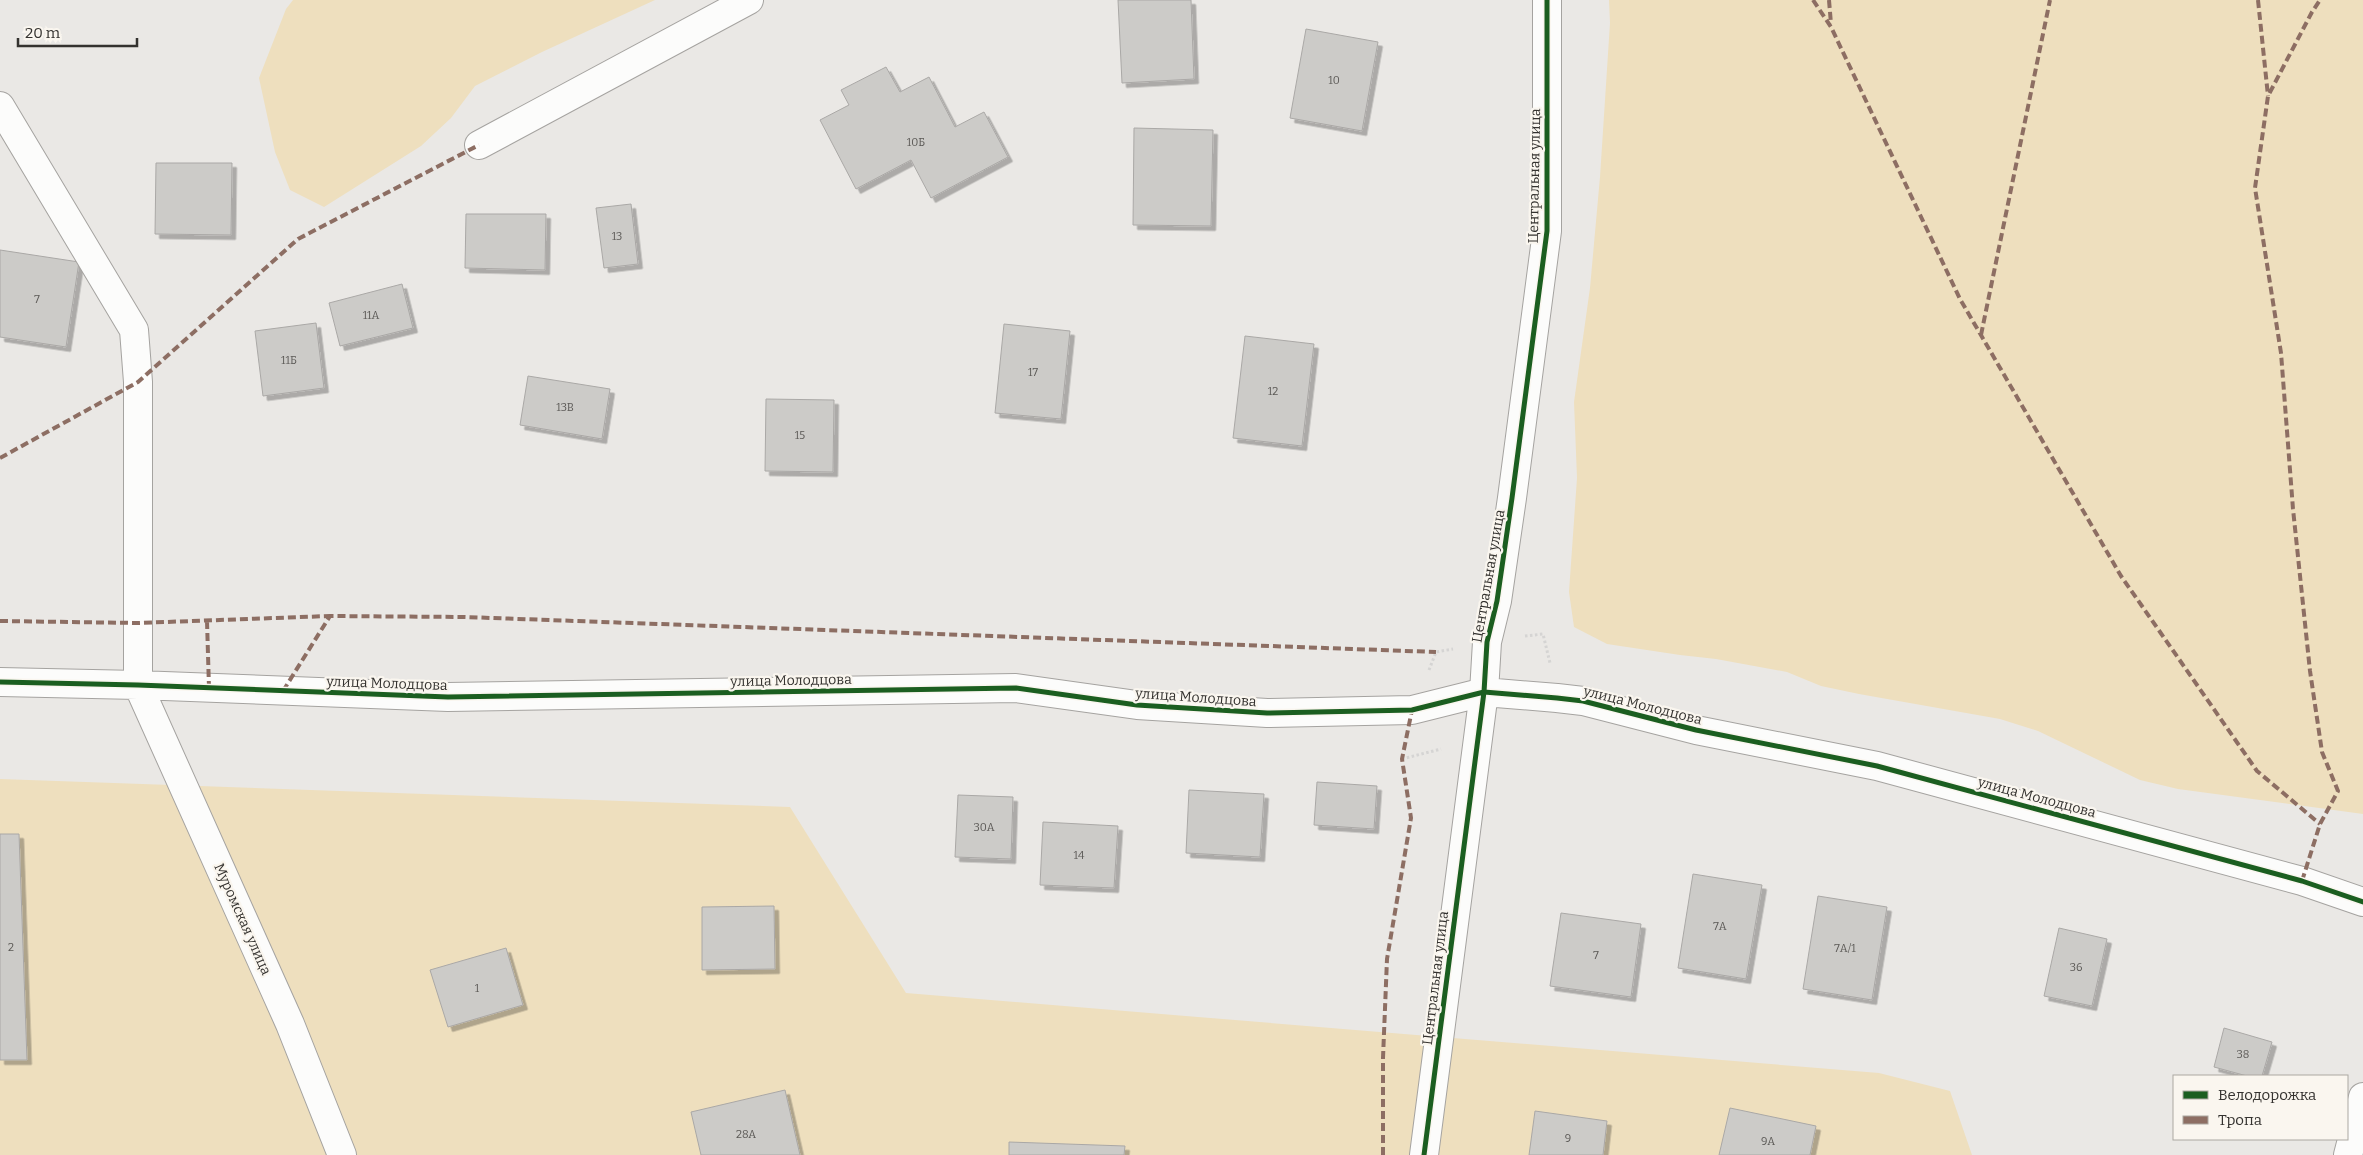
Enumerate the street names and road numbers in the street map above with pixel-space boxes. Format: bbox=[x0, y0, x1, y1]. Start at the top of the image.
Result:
street label: Центральная улица bbox=[1525, 108, 1544, 244]
street label: Центральная улица bbox=[1468, 508, 1509, 644]
street label: улица Молодцова bbox=[729, 671, 852, 690]
street label: улица Молодцова bbox=[325, 673, 448, 694]
street label: улица Молодцова bbox=[1581, 682, 1704, 729]
street label: улица Молодцова bbox=[1134, 685, 1257, 710]
street label: улица Молодцова bbox=[1975, 773, 2098, 821]
street label: Муромская улица bbox=[210, 861, 275, 978]
street label: Центральная улица bbox=[1419, 910, 1452, 1046]

